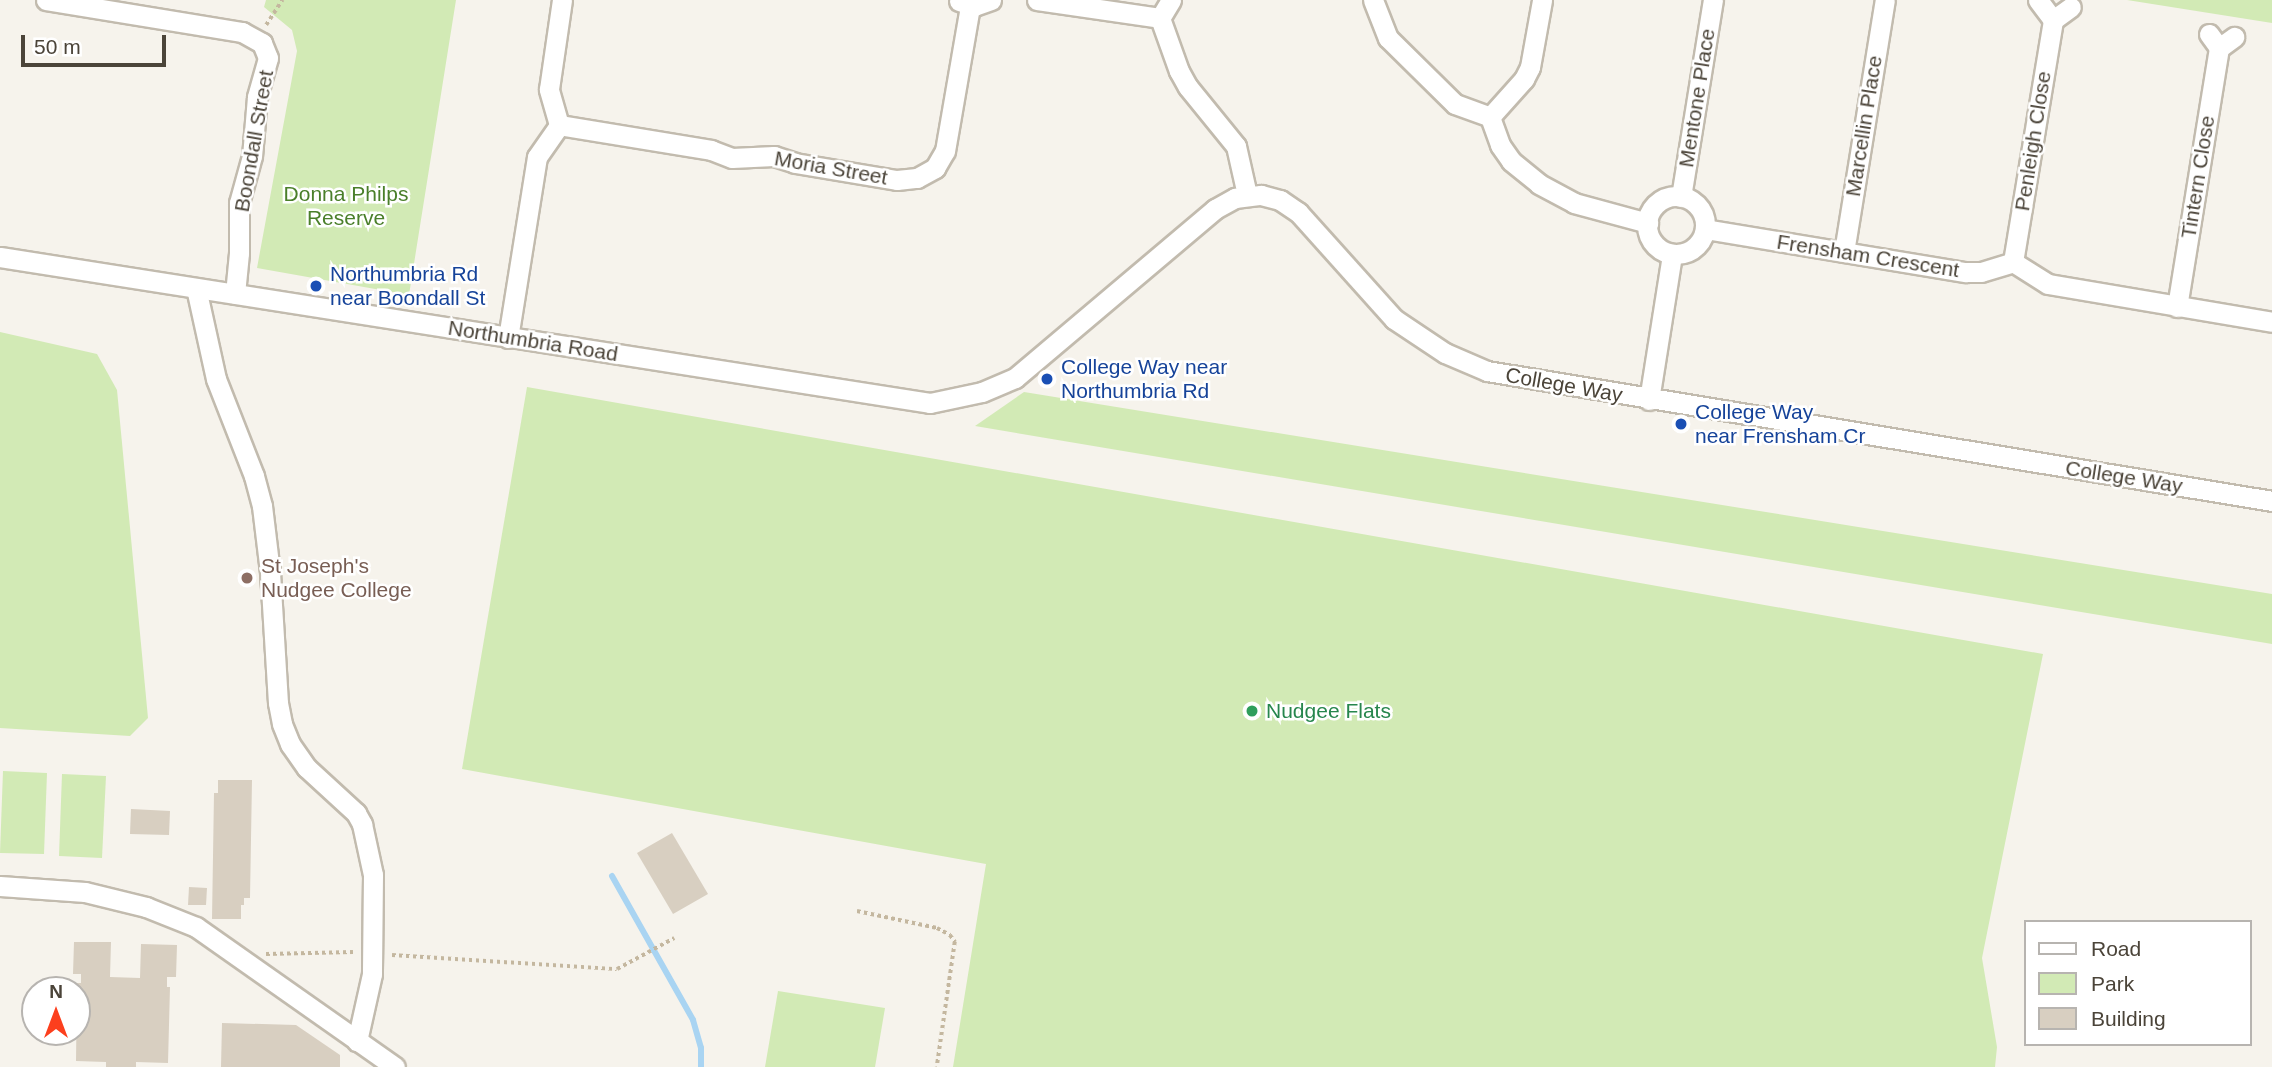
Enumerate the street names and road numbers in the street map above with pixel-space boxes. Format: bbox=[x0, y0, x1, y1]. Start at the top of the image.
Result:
street label: Mentone Place bbox=[1674, 27, 1720, 169]
street label: Marcellin Place bbox=[1840, 54, 1888, 198]
street label: Boondall Street bbox=[229, 68, 279, 214]
street label: Penleigh Close bbox=[2010, 69, 2056, 213]
street label: Tintern Close bbox=[2176, 114, 2220, 240]
street label: Moria Street bbox=[772, 146, 890, 190]
street label: Frensham Crescent bbox=[1775, 229, 1961, 283]
street label: Northumbria Road bbox=[446, 315, 620, 367]
street label: College Way bbox=[1504, 362, 1624, 408]
street label: College Way bbox=[2064, 455, 2184, 499]

